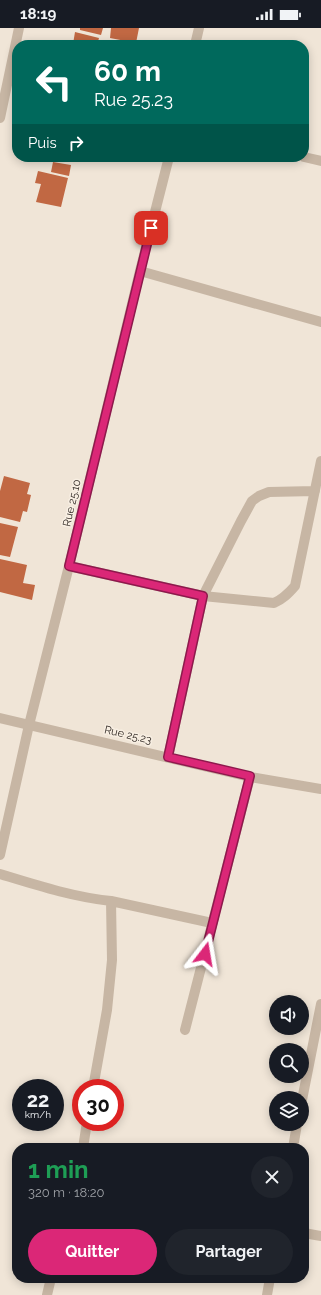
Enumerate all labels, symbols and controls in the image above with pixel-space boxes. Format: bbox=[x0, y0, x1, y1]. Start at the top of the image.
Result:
text: 18:19 bbox=[20, 5, 56, 23]
text: 60 m bbox=[94, 55, 161, 88]
icon: left bbox=[28, 56, 80, 108]
text: Rue 25.23 bbox=[94, 89, 173, 110]
icon: right bbox=[65, 132, 87, 154]
text: Puis bbox=[28, 134, 57, 152]
pin bbox=[134, 211, 168, 245]
icon: arrive bbox=[140, 217, 162, 239]
street label: Rue 25.10 bbox=[60, 478, 84, 528]
street label: Rue 25.23 bbox=[103, 723, 153, 747]
position arrow bbox=[184, 933, 226, 975]
map controls bbox=[269, 995, 309, 1131]
button: sound bbox=[269, 995, 309, 1035]
button: search bbox=[269, 1043, 309, 1083]
speed limit sign: 30 bbox=[72, 1079, 124, 1131]
text: 22 bbox=[27, 1088, 49, 1112]
button: layers bbox=[269, 1091, 309, 1131]
text: km/h bbox=[25, 1109, 51, 1120]
text: 1 min bbox=[28, 1155, 89, 1184]
button: close bbox=[251, 1156, 293, 1198]
text: 320 m · 18:20 bbox=[28, 1185, 104, 1200]
button: Quitter bbox=[28, 1229, 157, 1275]
button: Partager bbox=[165, 1229, 293, 1275]

